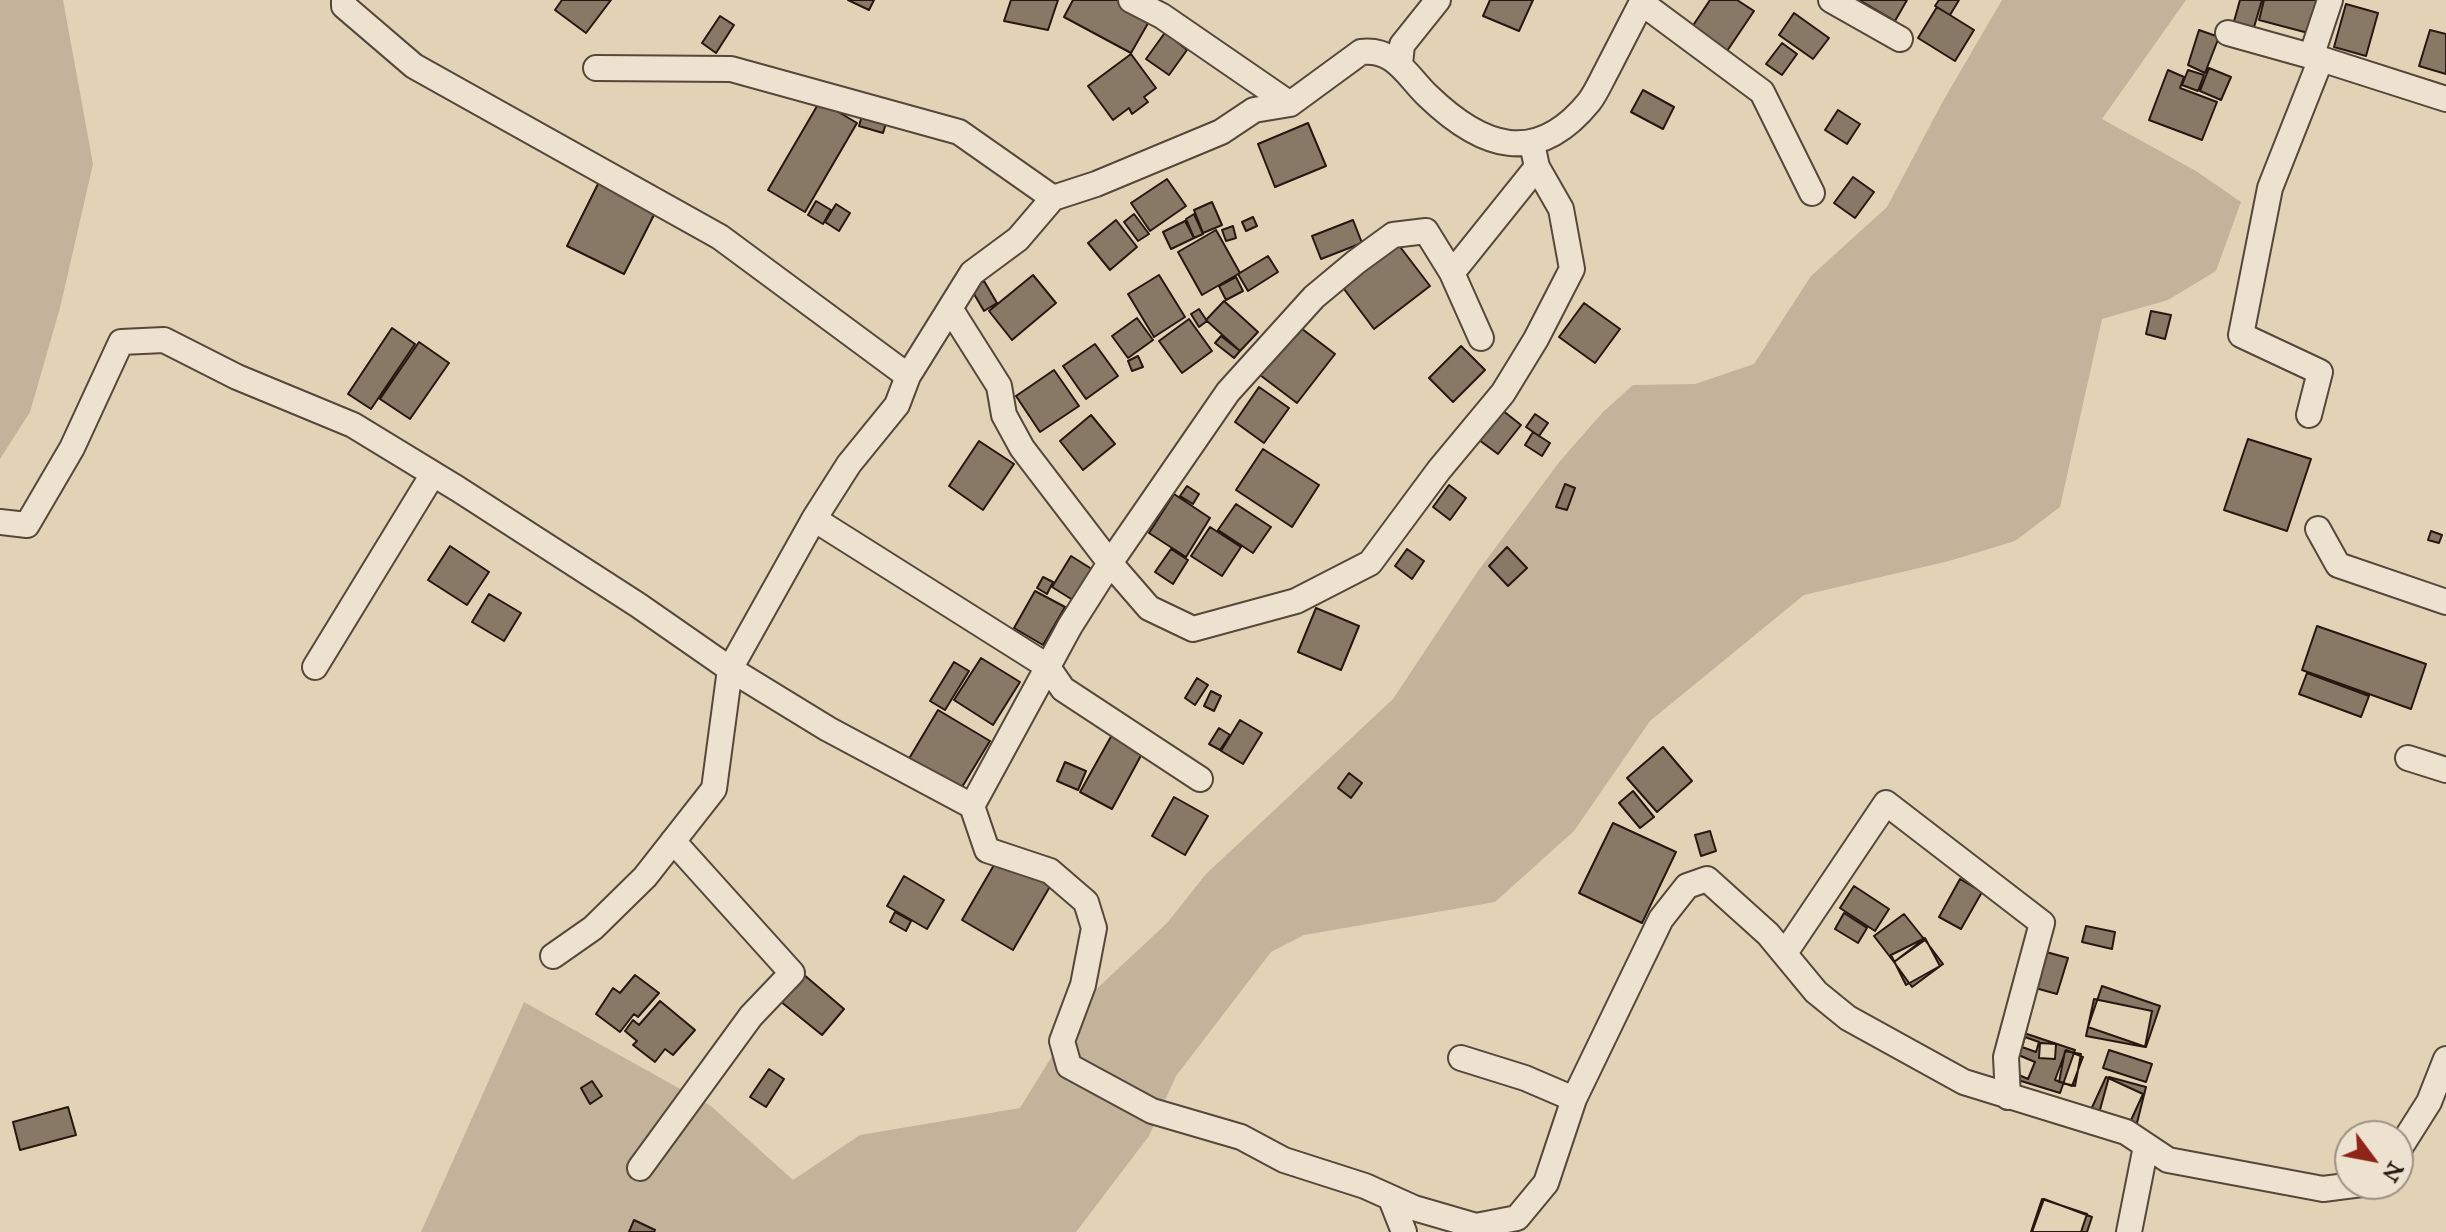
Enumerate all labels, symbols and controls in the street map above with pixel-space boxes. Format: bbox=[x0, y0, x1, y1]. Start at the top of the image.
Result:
north arrow bbox=[2334, 1120, 2414, 1200]
text: N bbox=[2377, 1157, 2409, 1187]

